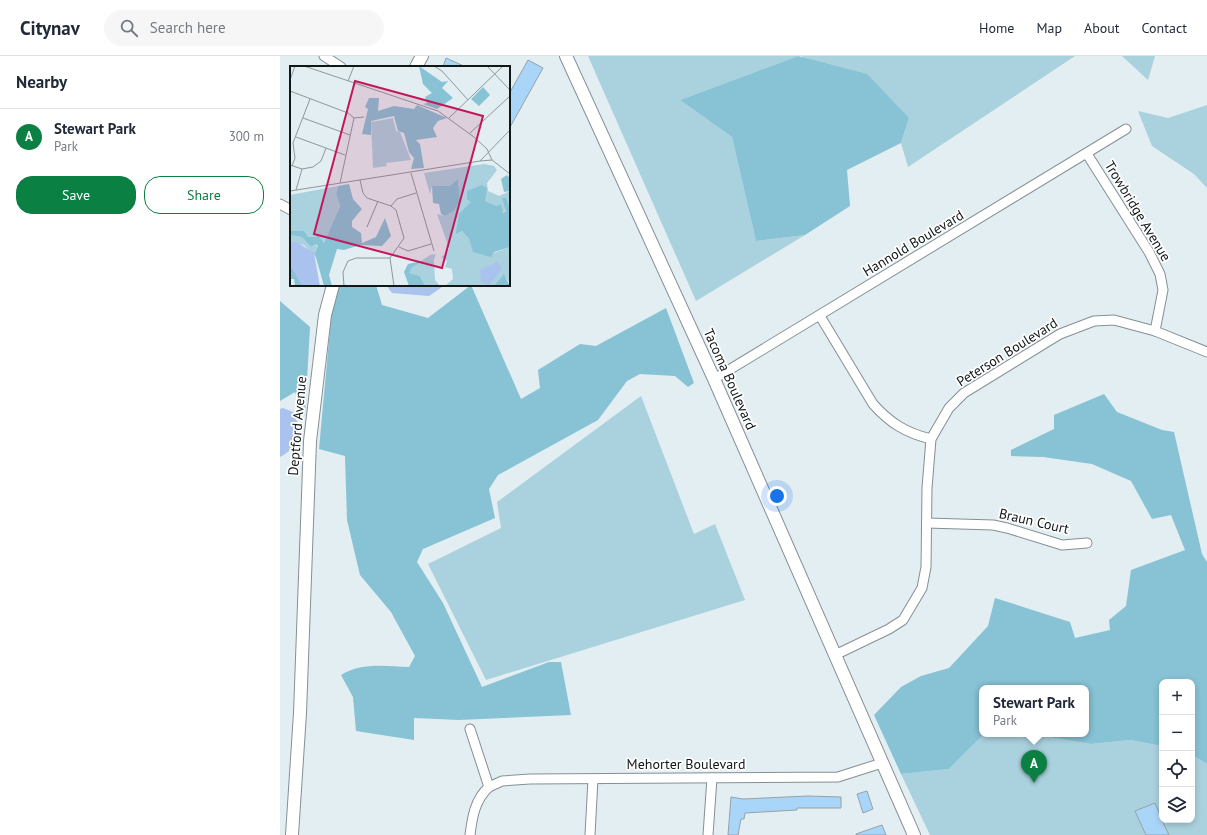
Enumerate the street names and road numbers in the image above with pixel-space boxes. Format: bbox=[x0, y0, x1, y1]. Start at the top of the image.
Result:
street label: Trowbridge Avenue bbox=[1101, 158, 1175, 264]
street label: Hannold Boulevard bbox=[859, 206, 967, 280]
street label: Peterson Boulevard bbox=[953, 314, 1061, 390]
street label: Tacoma Boulevard bbox=[700, 326, 760, 432]
street label: Deptford Avenue bbox=[284, 376, 310, 476]
street label: Braun Court bbox=[997, 504, 1071, 538]
street label: Mehorter Boulevard bbox=[627, 755, 745, 773]

